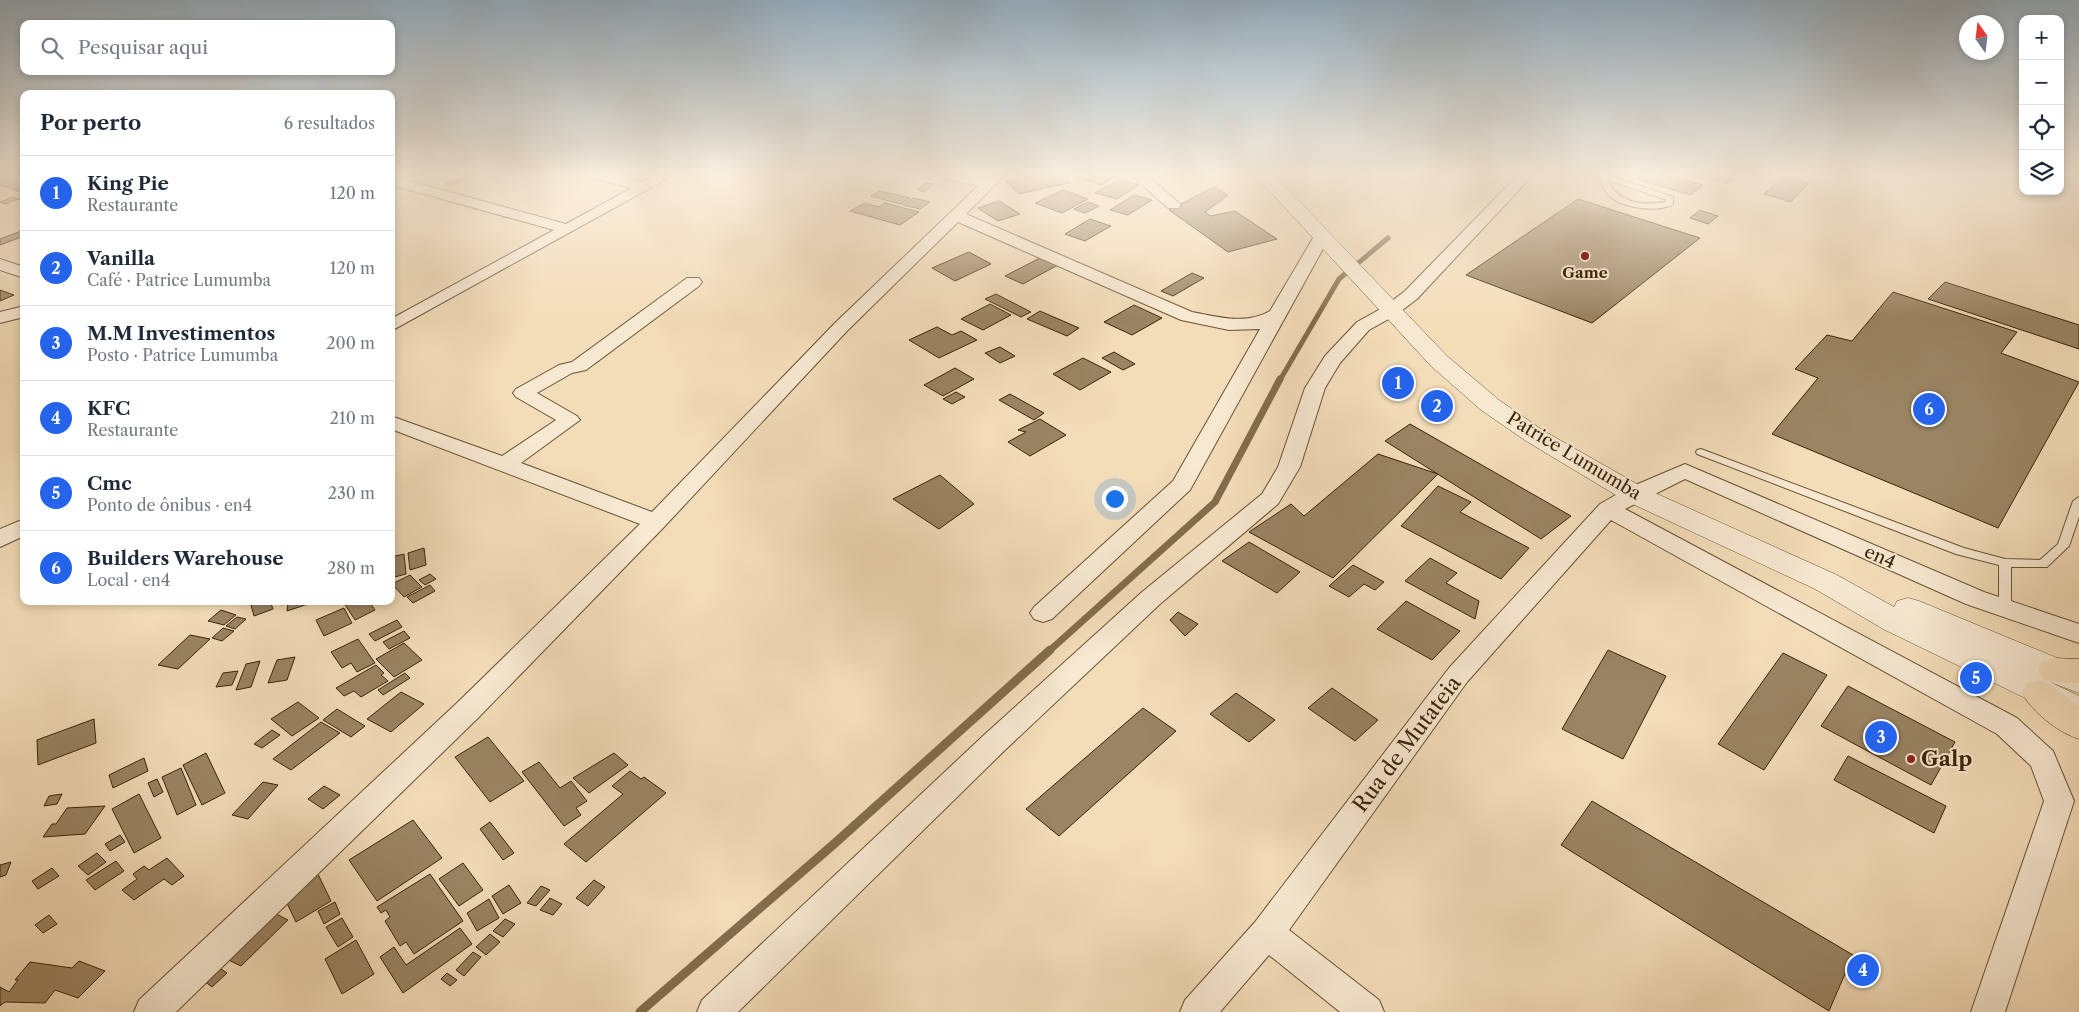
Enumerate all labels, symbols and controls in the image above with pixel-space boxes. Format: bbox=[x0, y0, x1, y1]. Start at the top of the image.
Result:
north arrow bbox=[1959, 15, 2004, 60]
map controls bbox=[2019, 15, 2064, 195]
button: + bbox=[2019, 15, 2064, 60]
search box bbox=[20, 20, 395, 75]
icon: search bbox=[38, 34, 66, 62]
text: Pesquisar aqui bbox=[78, 36, 208, 59]
button: − bbox=[2019, 60, 2064, 105]
button: locate bbox=[2019, 105, 2064, 150]
text: Por perto bbox=[40, 110, 141, 135]
text: 6 resultados bbox=[284, 113, 375, 133]
button: layers bbox=[2019, 150, 2064, 195]
text: King Pie bbox=[87, 172, 169, 195]
text: 1 bbox=[52, 183, 60, 203]
text: 120 m bbox=[330, 183, 375, 203]
text: Restaurante bbox=[87, 195, 178, 215]
text: Vanilla bbox=[87, 247, 155, 270]
marker: Game bbox=[1579, 250, 1591, 262]
text: 2 bbox=[51, 258, 61, 278]
text: 120 m bbox=[330, 258, 375, 278]
place label: Game bbox=[1562, 263, 1608, 282]
text: Café · Patrice Lumumba bbox=[87, 270, 271, 290]
text: M.M Investimentos bbox=[87, 322, 275, 345]
text: 3 bbox=[51, 333, 61, 353]
text: 200 m bbox=[326, 333, 375, 353]
text: Posto · Patrice Lumumba bbox=[87, 345, 278, 365]
pin: 1 bbox=[1382, 364, 1414, 402]
pin: 2 bbox=[1421, 387, 1453, 425]
pin: 6 bbox=[1913, 390, 1945, 428]
text: KFC bbox=[87, 397, 130, 420]
street label: Patrice Lumumba bbox=[1503, 407, 1646, 505]
text: 4 bbox=[51, 408, 61, 428]
text: 210 m bbox=[330, 408, 375, 428]
text: Restaurante bbox=[87, 420, 178, 440]
text: Cmc bbox=[87, 472, 132, 495]
text: 5 bbox=[52, 483, 60, 503]
text: 230 m bbox=[328, 483, 375, 503]
your location bbox=[1102, 486, 1128, 512]
text: Ponto de ônibus · en4 bbox=[87, 495, 252, 515]
street label: en4 bbox=[1861, 540, 1899, 574]
text: Builders Warehouse bbox=[87, 547, 284, 570]
text: 6 bbox=[51, 558, 61, 578]
text: 280 m bbox=[327, 558, 375, 578]
text: Local · en4 bbox=[87, 570, 170, 590]
pin: 5 bbox=[1960, 659, 1992, 697]
street label: Rua de Mutateia bbox=[1347, 670, 1466, 817]
pin: 3 bbox=[1865, 718, 1897, 756]
place label: Galp bbox=[1921, 746, 1972, 771]
marker: Galp bbox=[1905, 753, 1917, 765]
pin: 4 bbox=[1847, 951, 1879, 989]

